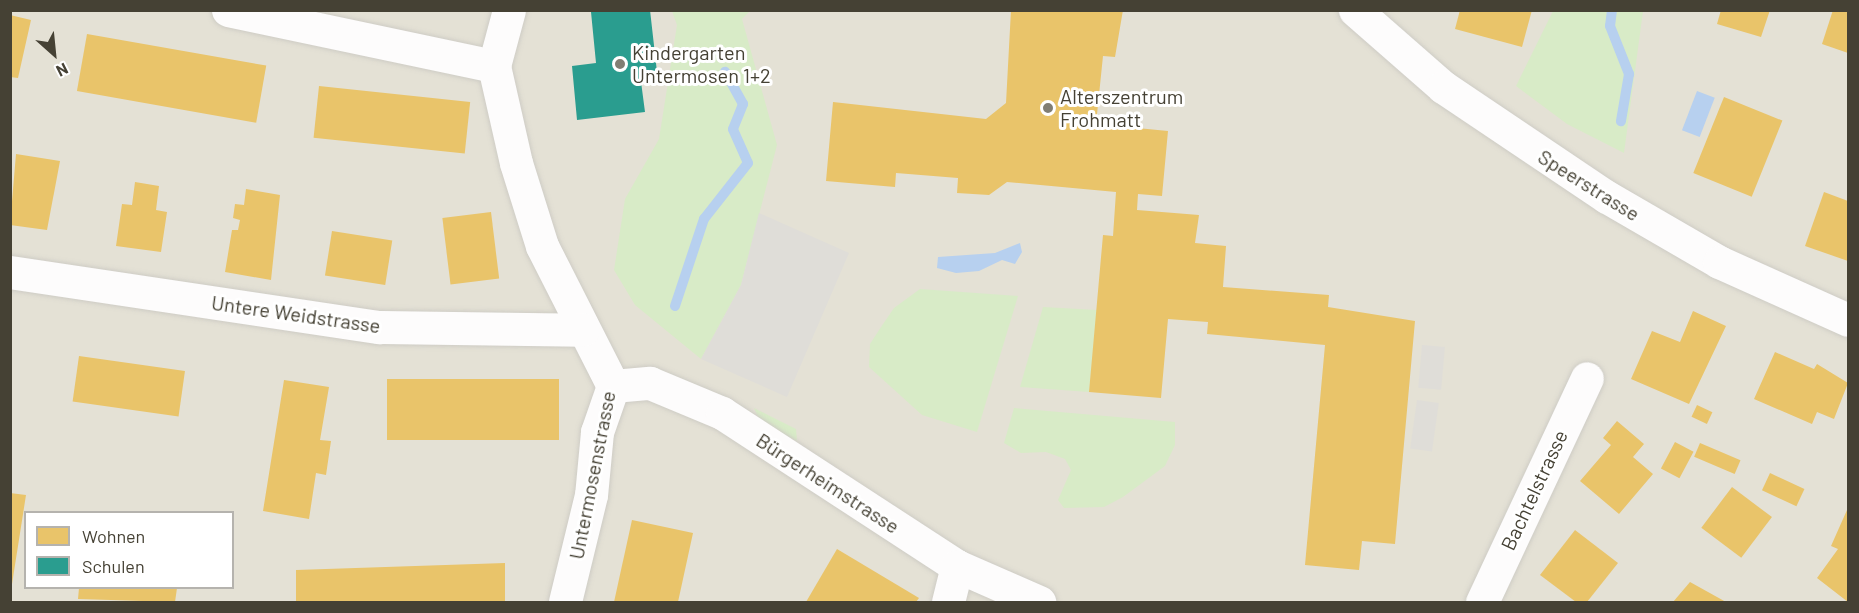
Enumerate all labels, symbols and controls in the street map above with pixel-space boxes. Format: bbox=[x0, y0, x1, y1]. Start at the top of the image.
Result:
north arrow bbox=[24, 24, 84, 84]
place label: Kindergarten Untermosen 1+2 bbox=[632, 40, 771, 87]
marker: Kindergarten Untermosen 1+2 bbox=[613, 57, 627, 71]
text: N bbox=[53, 60, 71, 81]
place label: Alterszentrum Frohmatt bbox=[1060, 84, 1183, 131]
marker: Alterszentrum Frohmatt bbox=[1041, 101, 1055, 115]
street label: Speerstrasse bbox=[1534, 144, 1644, 226]
street label: Untere Weidstrasse bbox=[210, 290, 382, 338]
street label: Untermosenstrasse bbox=[564, 389, 620, 561]
street label: Bachtelstrasse bbox=[1496, 426, 1572, 554]
street label: Bürgerheimstrasse bbox=[752, 428, 904, 538]
legend bbox=[24, 511, 234, 589]
text: Wohnen bbox=[82, 525, 145, 547]
text: Schulen bbox=[82, 555, 145, 577]

